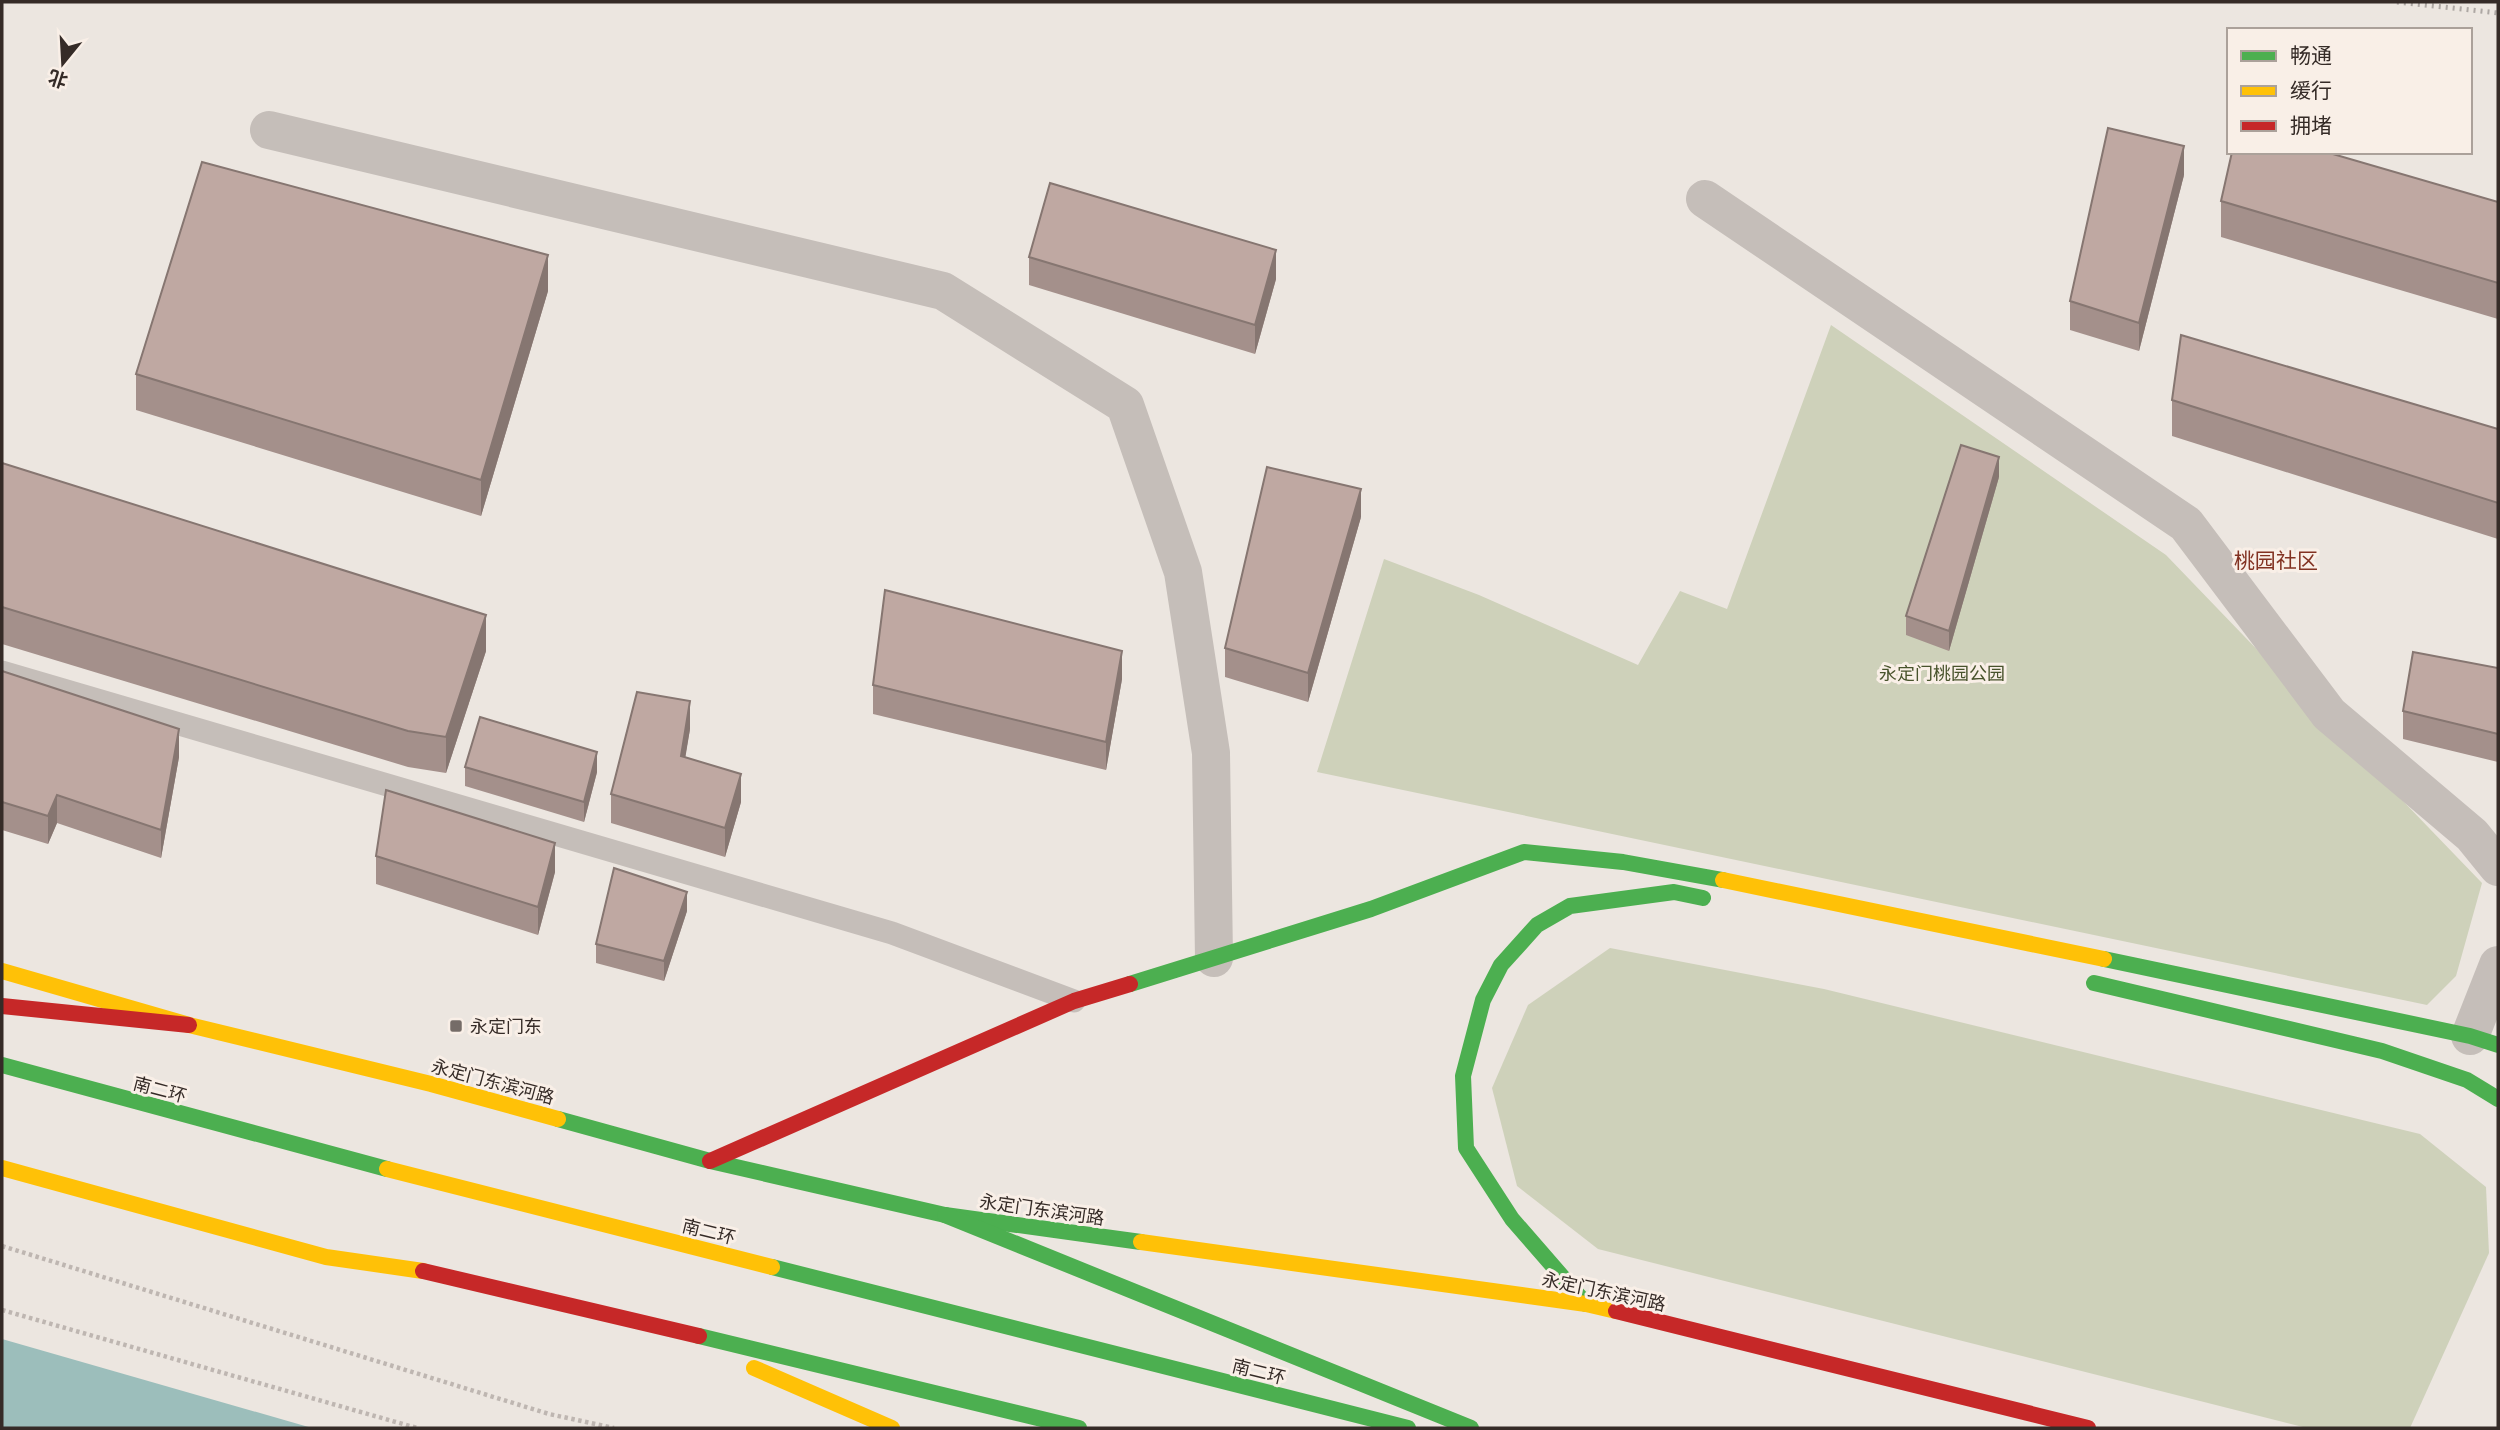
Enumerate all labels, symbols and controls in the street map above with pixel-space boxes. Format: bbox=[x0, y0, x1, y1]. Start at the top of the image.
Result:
north arrow bbox=[28, 28, 98, 98]
legend bbox=[2227, 28, 2472, 154]
text: 畅通 bbox=[2290, 42, 2332, 67]
text: 北 bbox=[45, 66, 70, 94]
text: 缓行 bbox=[2290, 77, 2332, 102]
text: 拥堵 bbox=[2290, 112, 2332, 137]
district label: 桃园社区 bbox=[2234, 547, 2318, 572]
park label: 永定门桃园公园 bbox=[1879, 662, 2005, 684]
place label: 永定门东 bbox=[470, 1015, 542, 1037]
marker: 永定门东 bbox=[448, 1018, 464, 1034]
street label: 永定门东滨河路 bbox=[429, 1054, 557, 1108]
street label: 南二环 bbox=[131, 1071, 189, 1107]
street label: 永定门东滨河路 bbox=[978, 1189, 1106, 1229]
street label: 南二环 bbox=[680, 1214, 738, 1248]
street label: 永定门东滨河路 bbox=[1540, 1267, 1668, 1315]
street label: 南二环 bbox=[1230, 1354, 1288, 1388]

